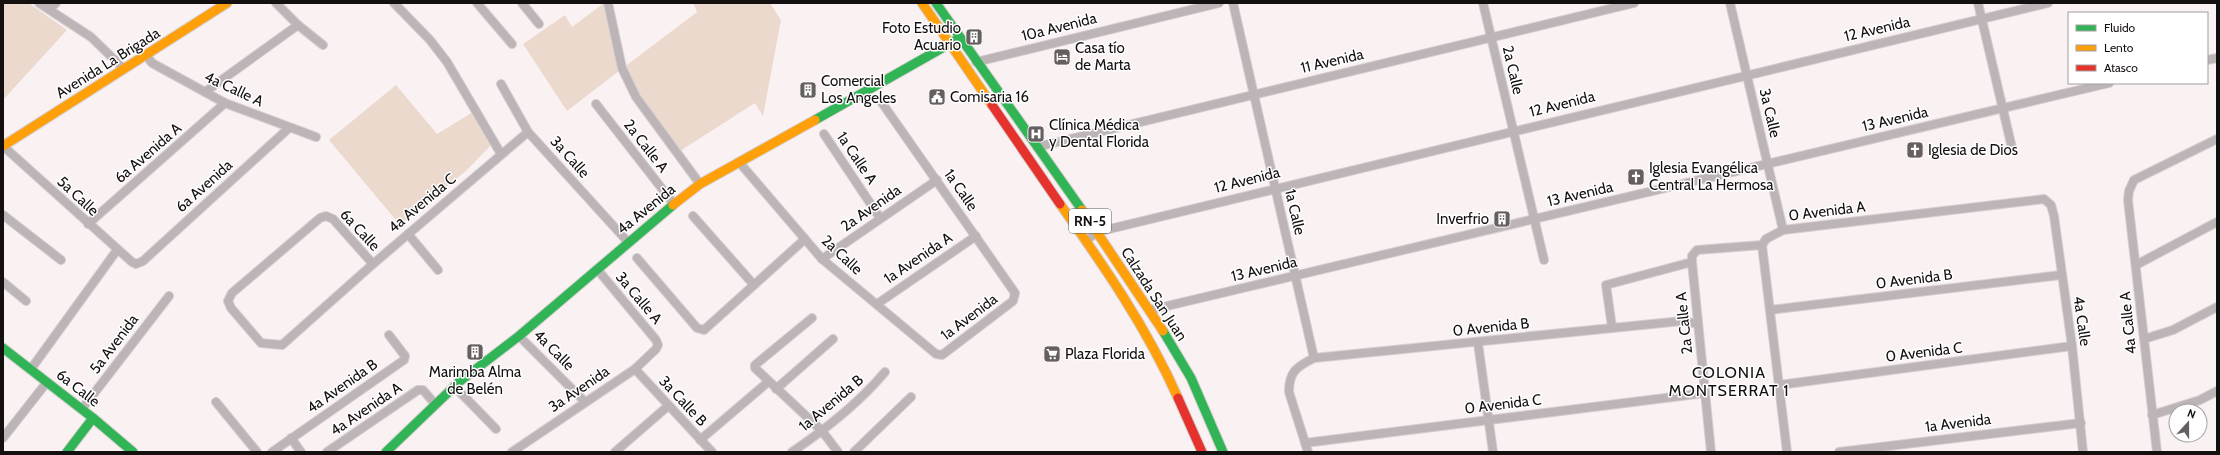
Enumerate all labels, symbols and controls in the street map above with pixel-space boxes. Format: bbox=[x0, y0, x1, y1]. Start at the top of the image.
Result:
street label: 10a Avenida bbox=[1020, 9, 1099, 45]
legend bbox=[2068, 12, 2208, 84]
street label: 12 Avenida bbox=[1842, 13, 1912, 45]
place label: Foto Estudio Acuario bbox=[882, 19, 961, 54]
text: Fluido bbox=[2104, 20, 2136, 35]
street label: Avenida La Brigada bbox=[53, 23, 164, 102]
building icon: Foto Estudio Acuario bbox=[964, 27, 984, 47]
place label: Casa tío de Marta bbox=[1075, 39, 1131, 74]
text: Lento bbox=[2104, 40, 2134, 55]
street label: 2a Calle bbox=[1499, 44, 1527, 96]
street label: 11 Avenida bbox=[1299, 45, 1366, 77]
hotel icon: Casa tío de Marta bbox=[1052, 47, 1072, 67]
text: Atasco bbox=[2104, 60, 2138, 75]
street label: 4a Calle A bbox=[202, 68, 267, 111]
place label: Comercial Los Angeles bbox=[821, 72, 896, 107]
building icon: Comercial Los Angeles bbox=[798, 80, 818, 100]
public building icon: Comisaria 16 bbox=[927, 87, 947, 107]
street label: 12 Avenida bbox=[1527, 87, 1597, 121]
street label: 3a Calle bbox=[1756, 87, 1784, 140]
place label: Comisaria 16 bbox=[950, 88, 1029, 106]
street label: 13 Avenida bbox=[1860, 103, 1930, 135]
street label: 2a Calle A bbox=[620, 116, 673, 177]
place label: Clínica Médica y Dental Florida bbox=[1049, 116, 1150, 151]
street label: 6a Avenida A bbox=[111, 119, 186, 187]
hospital icon: Clínica Médica y Dental Florida bbox=[1026, 124, 1046, 144]
street label: 1a Calle A bbox=[833, 128, 881, 188]
street label: 3a Calle bbox=[547, 132, 594, 182]
church icon: Iglesia de Dios bbox=[1905, 140, 1925, 160]
place label: Iglesia de Dios bbox=[1928, 141, 2018, 159]
street label: 6a Avenida bbox=[172, 155, 237, 216]
place label: Iglesia Evangélica Central La Hermosa bbox=[1649, 159, 1774, 194]
street label: 12 Avenida bbox=[1212, 163, 1282, 197]
street label: 1a Calle bbox=[940, 166, 982, 215]
church icon: Iglesia Evangélica Central La Hermosa bbox=[1626, 167, 1646, 187]
street label: 4a Avenida C bbox=[385, 170, 459, 236]
street label: 5a Calle bbox=[54, 172, 103, 220]
street label: 13 Avenida bbox=[1545, 178, 1615, 210]
street label: 4a Avenida bbox=[613, 179, 679, 238]
street label: 2a Avenida bbox=[838, 180, 905, 235]
street label: 1a Calle bbox=[1281, 187, 1309, 237]
street label: 0 Avenida A bbox=[1788, 197, 1867, 225]
street label: 6a Calle bbox=[336, 205, 384, 255]
road number: RN-5 bbox=[1069, 209, 1111, 233]
building icon: Inverfrio bbox=[1492, 209, 1512, 229]
place label: Inverfrio bbox=[1436, 210, 1489, 228]
street label: 1a Avenida A bbox=[880, 228, 956, 287]
street label: 2a Calle bbox=[818, 232, 866, 279]
street label: Calzada San Juan bbox=[1117, 244, 1191, 344]
street label: 13 Avenida bbox=[1229, 253, 1299, 285]
street label: 0 Avenida B bbox=[1875, 265, 1953, 293]
street label: 3a Calle A bbox=[612, 268, 666, 328]
street label: 1a Avenida bbox=[937, 289, 1001, 344]
street label: 2a Calle A bbox=[1672, 290, 1696, 355]
street label: 4a Calle A bbox=[2116, 290, 2140, 355]
street label: 4a Calle bbox=[2070, 295, 2094, 348]
street label: 5a Avenida bbox=[86, 310, 143, 377]
street label: 0 Avenida B bbox=[1452, 314, 1530, 340]
street label: 4a Calle bbox=[530, 326, 578, 374]
street label: 0 Avenida C bbox=[1885, 338, 1963, 366]
building icon: Marimba Alma de Belén bbox=[465, 342, 485, 362]
supermarket icon: Plaza Florida bbox=[1042, 344, 1062, 364]
place label: Plaza Florida bbox=[1065, 345, 1146, 363]
street label: 4a Avenida B bbox=[303, 355, 381, 417]
street label: 3a Avenida bbox=[545, 362, 613, 416]
place label: Marimba Alma de Belén bbox=[429, 363, 522, 398]
district label: COLONIA MONTSERRAT 1 bbox=[1669, 363, 1789, 400]
street label: 6a Calle bbox=[53, 365, 104, 411]
street label: 1a Avenida B bbox=[795, 371, 867, 435]
street label: 3a Calle B bbox=[655, 372, 711, 430]
street label: 4a Avenida A bbox=[327, 378, 406, 440]
street label: 0 Avenida C bbox=[1464, 390, 1542, 418]
north arrow bbox=[2168, 403, 2208, 443]
text: N bbox=[2185, 406, 2198, 422]
street label: 1a Avenida bbox=[1924, 410, 1993, 436]

